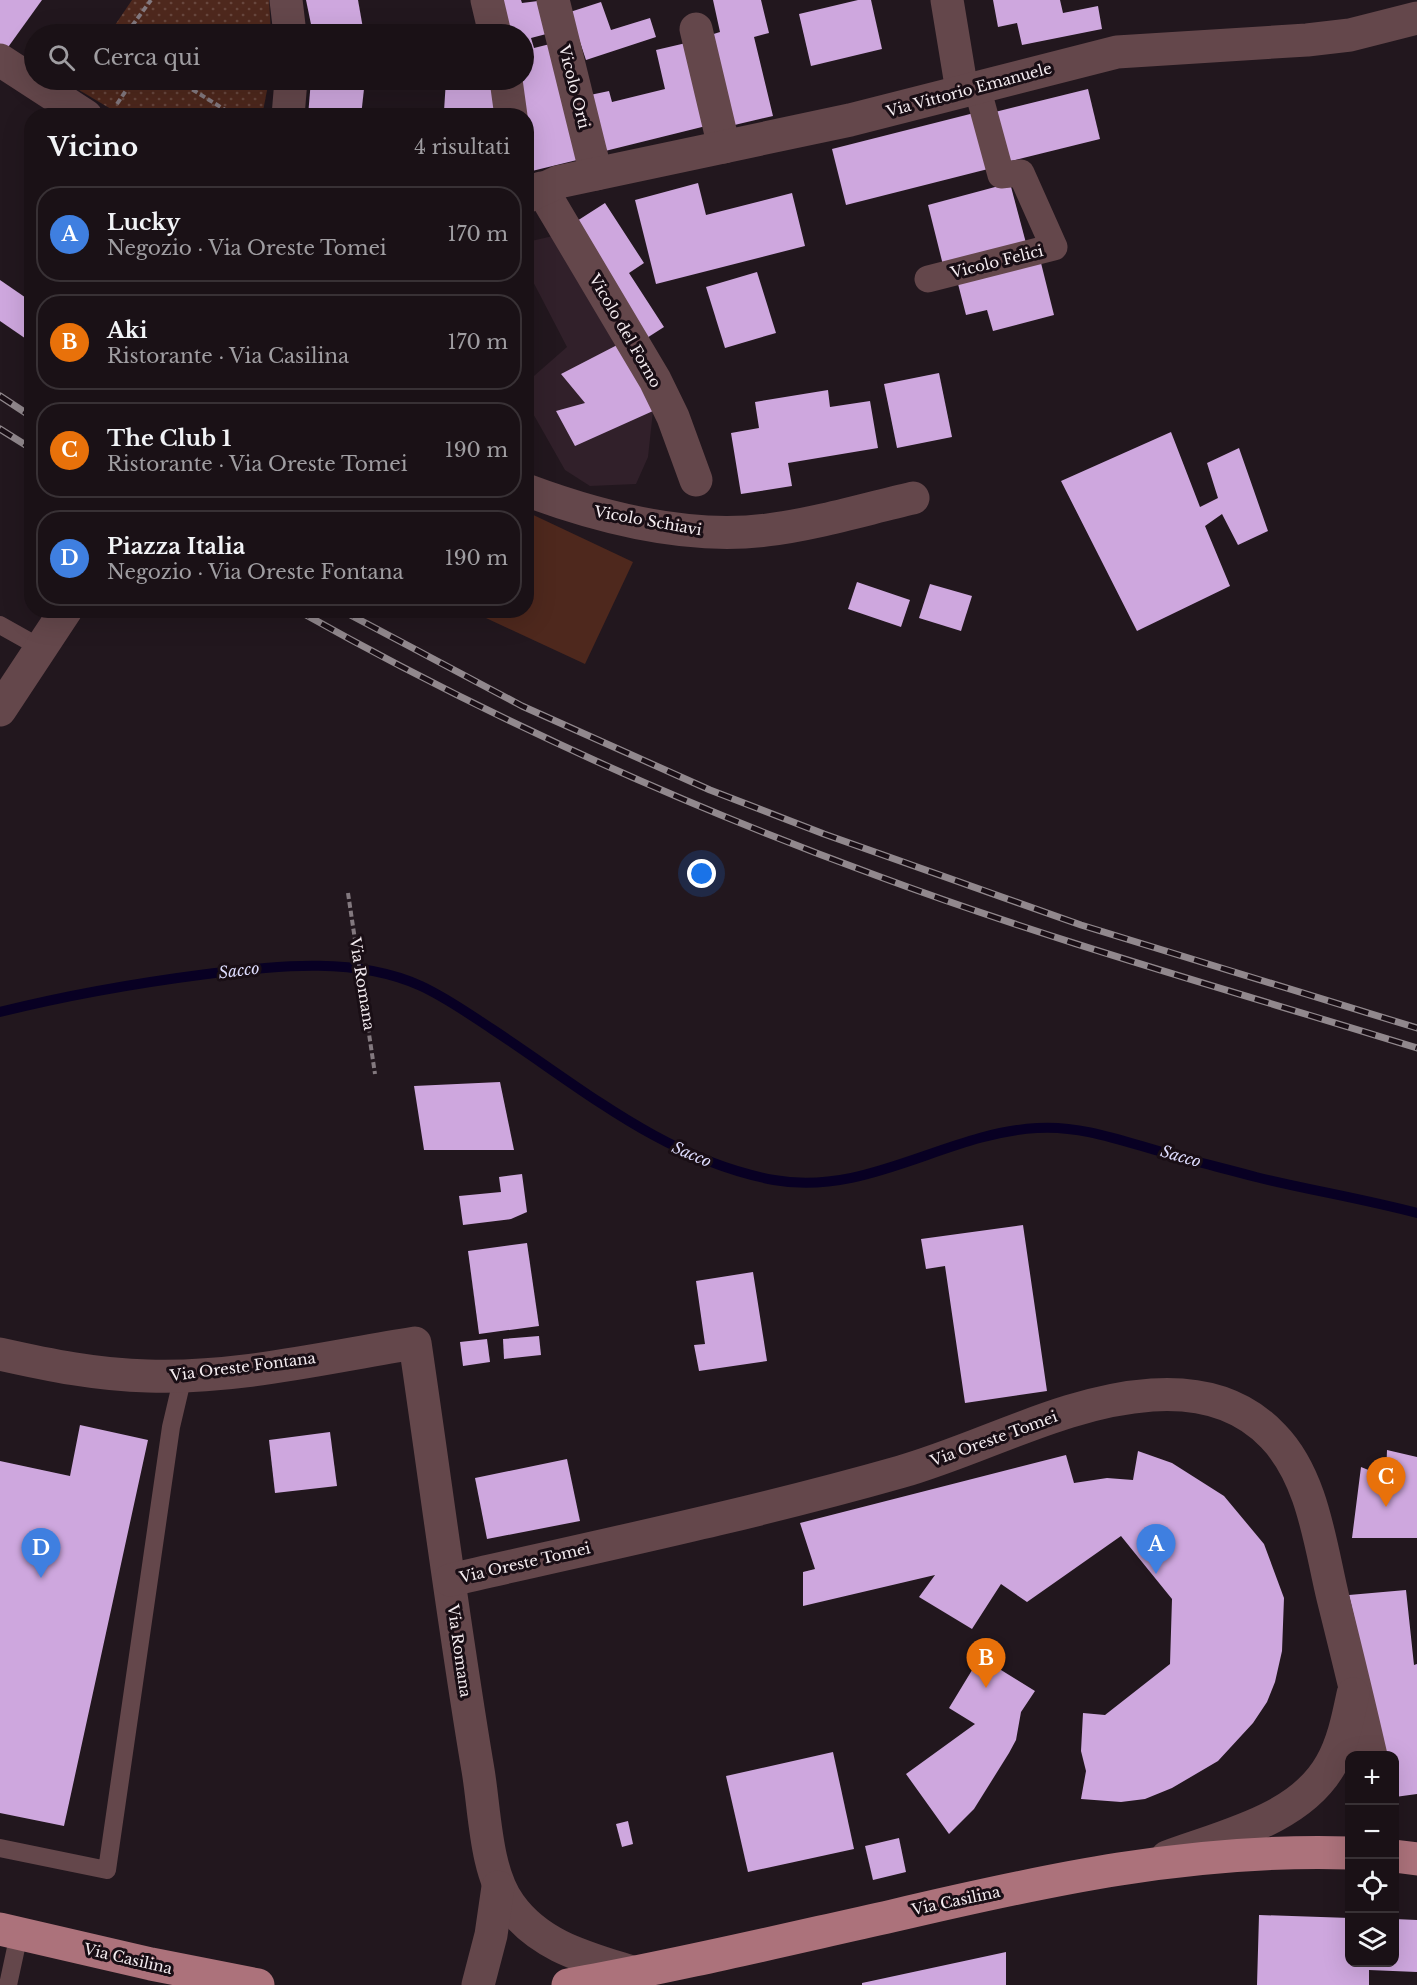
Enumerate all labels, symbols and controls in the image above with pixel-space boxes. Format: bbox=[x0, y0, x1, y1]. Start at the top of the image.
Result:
search box bbox=[24, 24, 534, 90]
icon: search bbox=[45, 41, 78, 74]
street label: Vicolo Orti bbox=[555, 42, 594, 131]
text: Cerca qui bbox=[93, 44, 200, 71]
street label: Via Vittorio Emanuele bbox=[883, 58, 1054, 121]
text: Vicino bbox=[48, 131, 138, 163]
text: 4 risultati bbox=[414, 135, 510, 159]
text: Lucky bbox=[107, 209, 180, 236]
text: A bbox=[61, 222, 78, 246]
text: 170 m bbox=[448, 222, 508, 246]
text: Negozio · Via Oreste Tomei bbox=[107, 236, 387, 260]
street label: Vicolo Felici bbox=[948, 241, 1045, 282]
street label: Vicolo del Forno bbox=[585, 270, 666, 391]
text: Aki bbox=[107, 317, 147, 344]
text: B bbox=[62, 330, 77, 354]
text: 170 m bbox=[448, 330, 508, 354]
text: Ristorante · Via Casilina bbox=[107, 344, 349, 368]
text: The Club 1 bbox=[107, 425, 231, 452]
text: C bbox=[61, 438, 78, 462]
text: 190 m bbox=[445, 438, 508, 462]
text: Ristorante · Via Oreste Tomei bbox=[107, 452, 408, 476]
street label: Vicolo Schiavi bbox=[592, 502, 703, 539]
text: Piazza Italia bbox=[107, 533, 245, 560]
text: D bbox=[60, 546, 79, 570]
text: 190 m bbox=[445, 546, 508, 570]
text: Negozio · Via Oreste Fontana bbox=[107, 560, 404, 584]
your location bbox=[687, 859, 716, 888]
street label: Via Romana bbox=[346, 935, 379, 1032]
water label: Sacco bbox=[217, 958, 261, 982]
water label: Sacco bbox=[669, 1137, 715, 1171]
water label: Sacco bbox=[1159, 1141, 1203, 1171]
street label: Via Oreste Fontana bbox=[168, 1348, 318, 1385]
street label: Via Oreste Tomei bbox=[927, 1407, 1060, 1471]
pin: C bbox=[1366, 1458, 1406, 1507]
pin: A bbox=[1136, 1524, 1176, 1574]
pin: D bbox=[22, 1528, 60, 1578]
street label: Via Oreste Tomei bbox=[457, 1538, 592, 1587]
street label: Via Romana bbox=[443, 1602, 476, 1699]
pin: B bbox=[966, 1638, 1006, 1688]
map controls bbox=[1345, 1751, 1399, 1967]
button: + bbox=[1345, 1751, 1399, 1805]
button: − bbox=[1345, 1805, 1399, 1859]
button: locate bbox=[1345, 1859, 1399, 1913]
street label: Via Casilina bbox=[909, 1882, 1003, 1919]
button: layers bbox=[1345, 1913, 1399, 1967]
street label: Via Casilina bbox=[81, 1939, 175, 1978]

